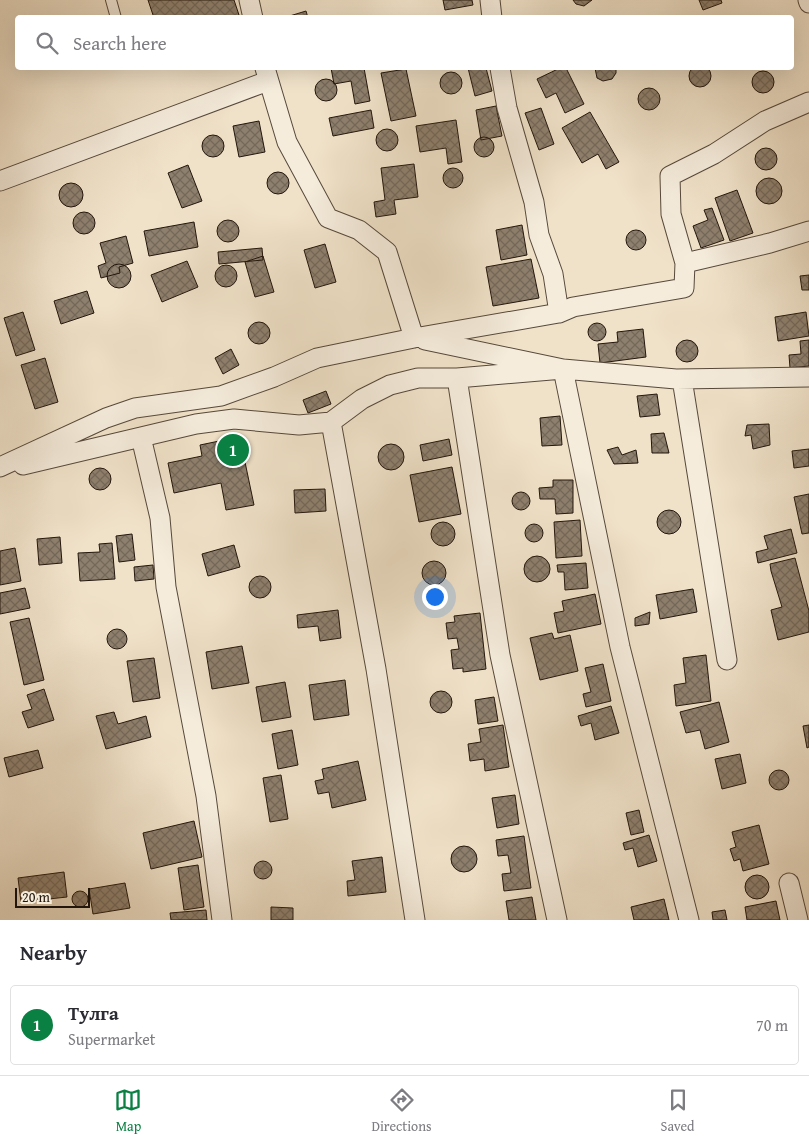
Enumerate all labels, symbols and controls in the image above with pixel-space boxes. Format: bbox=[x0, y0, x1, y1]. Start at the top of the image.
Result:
search box bbox=[15, 15, 794, 70]
icon: search bbox=[33, 29, 61, 57]
text: Search here bbox=[73, 29, 167, 57]
pin: 1 bbox=[217, 431, 249, 469]
your location bbox=[422, 584, 448, 610]
scale bar bbox=[15, 885, 90, 908]
text: 20 m bbox=[22, 887, 50, 907]
text: Nearby bbox=[20, 937, 87, 968]
text: Тулга bbox=[68, 999, 119, 1027]
text: 1 bbox=[33, 1013, 41, 1037]
text: 70 m bbox=[756, 1013, 788, 1037]
text: Supermarket bbox=[68, 1027, 155, 1051]
tab: Map bbox=[114, 1086, 142, 1136]
tab: Directions bbox=[371, 1086, 432, 1136]
tab: Saved bbox=[661, 1086, 695, 1136]

